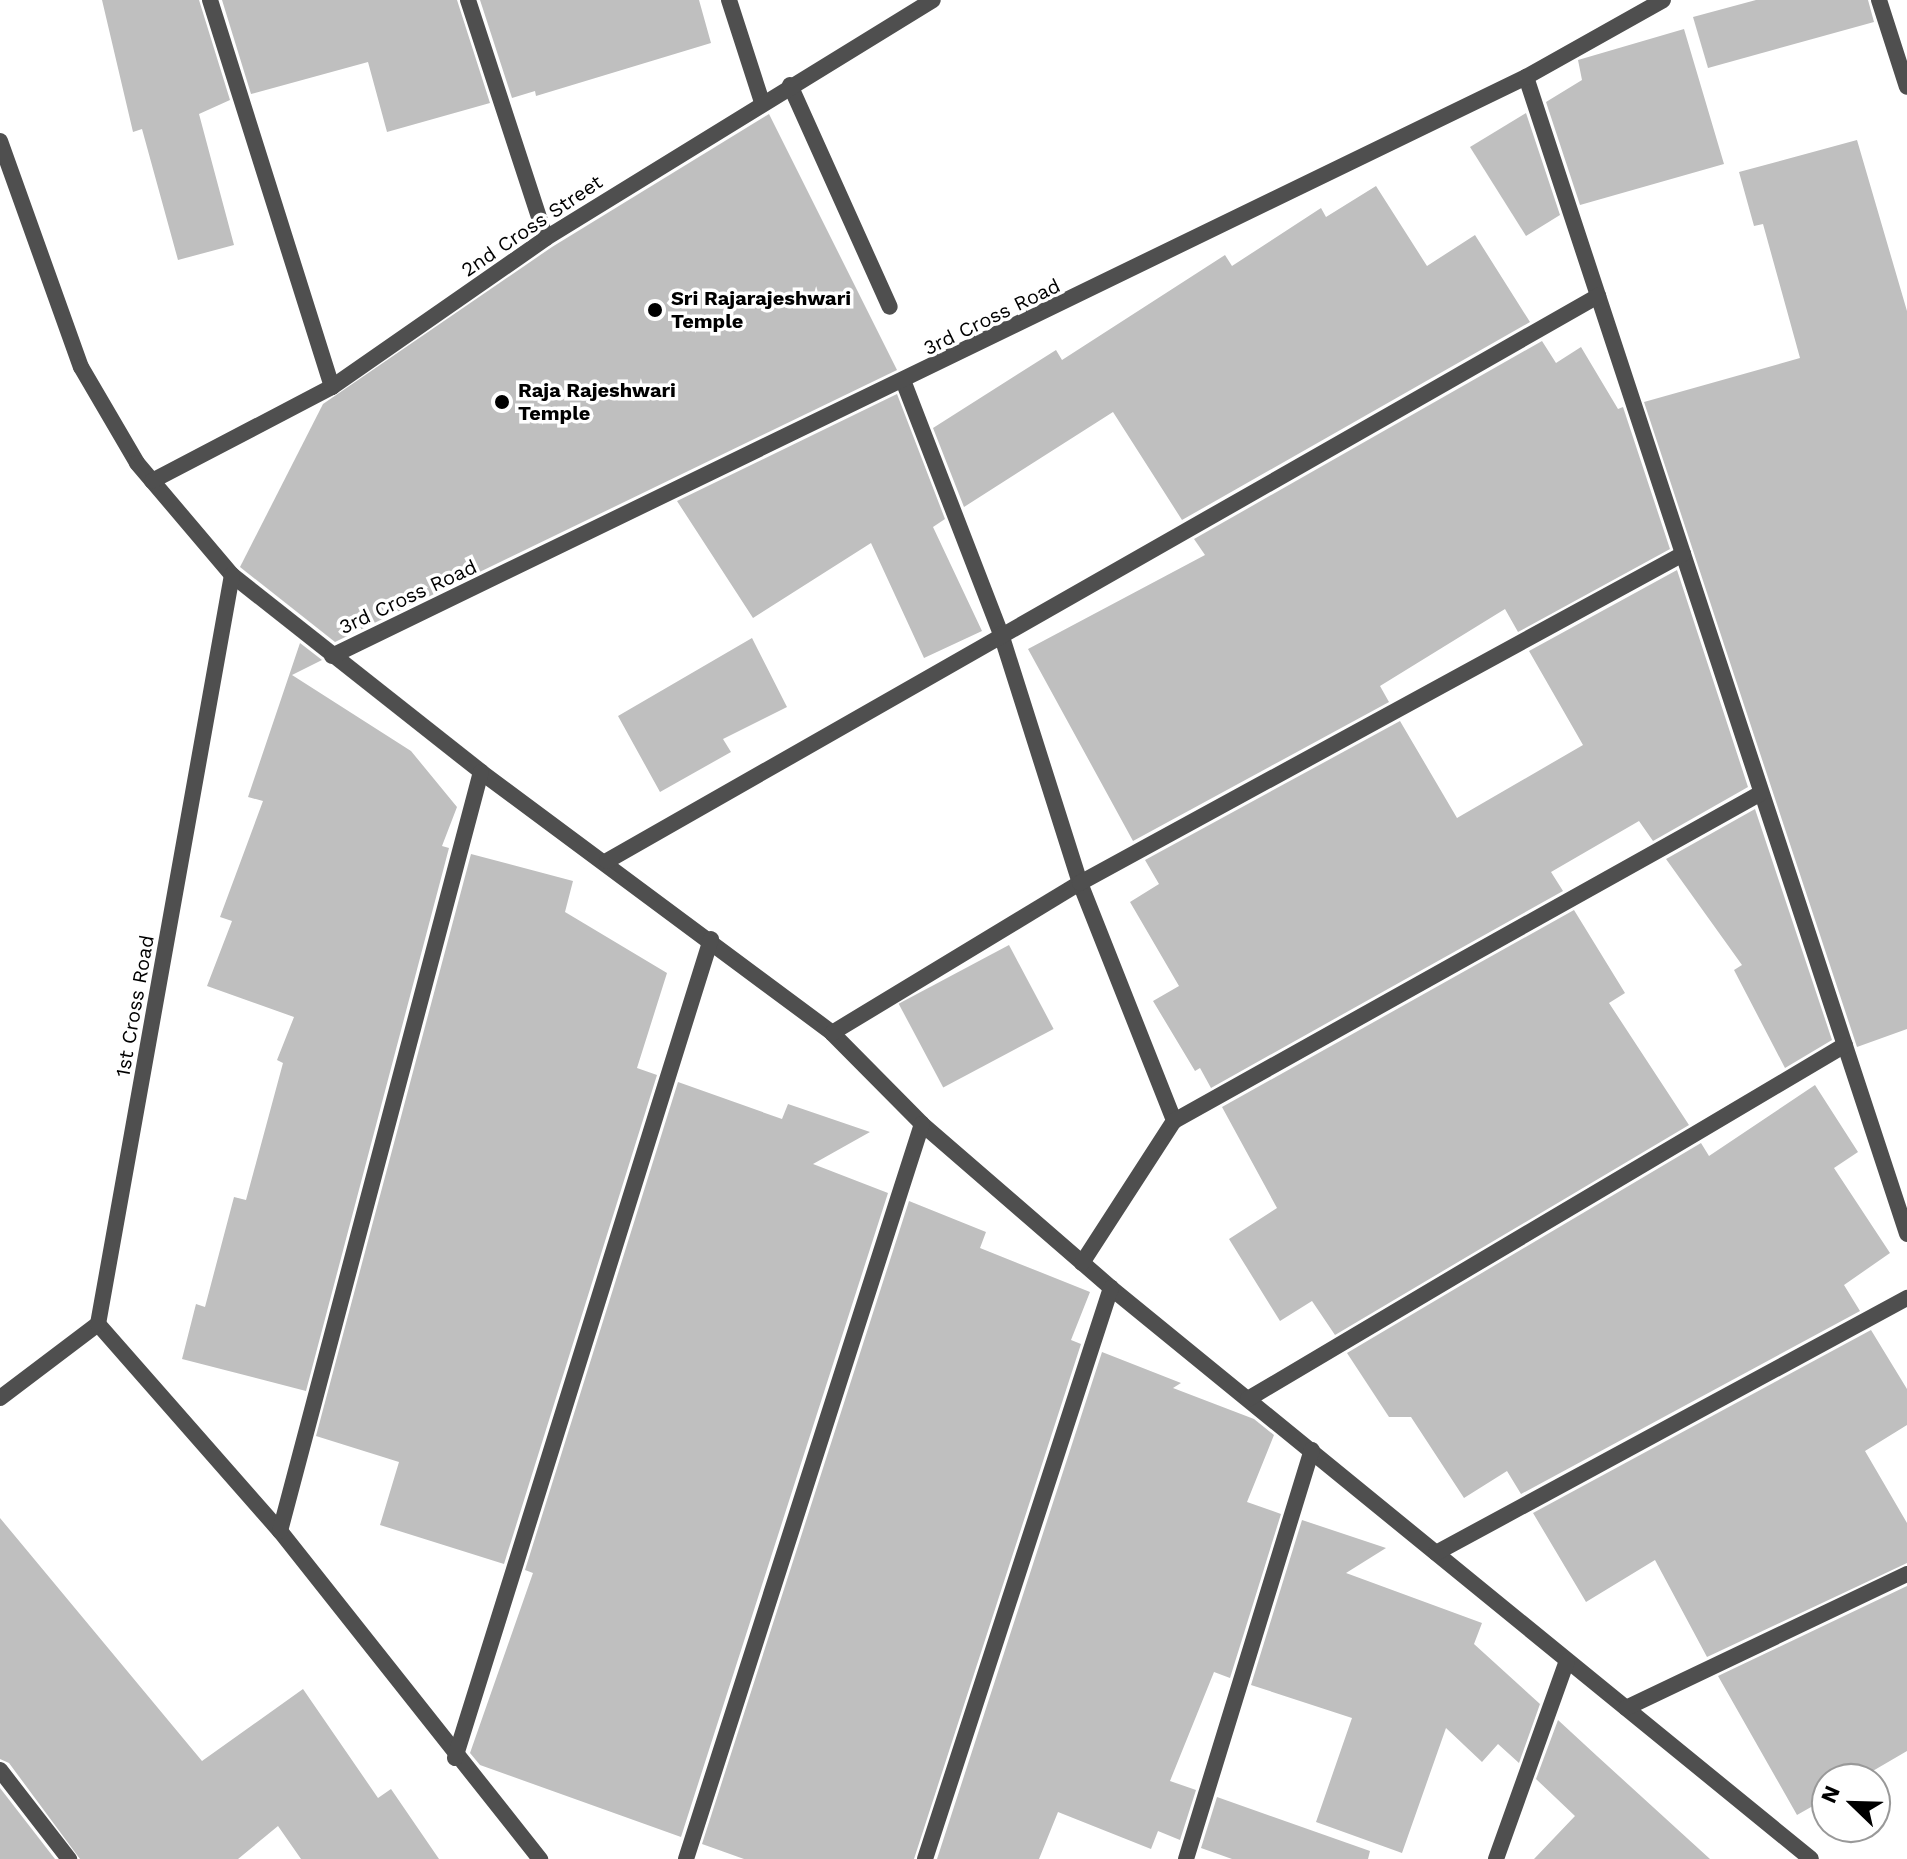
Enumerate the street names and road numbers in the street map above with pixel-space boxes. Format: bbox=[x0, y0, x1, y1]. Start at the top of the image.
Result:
street label: 2nd Cross Street bbox=[457, 170, 607, 282]
street label: 3rd Cross Road bbox=[920, 274, 1064, 360]
street label: 3rd Cross Road bbox=[335, 555, 481, 639]
street label: 1st Cross Road bbox=[111, 933, 159, 1079]

